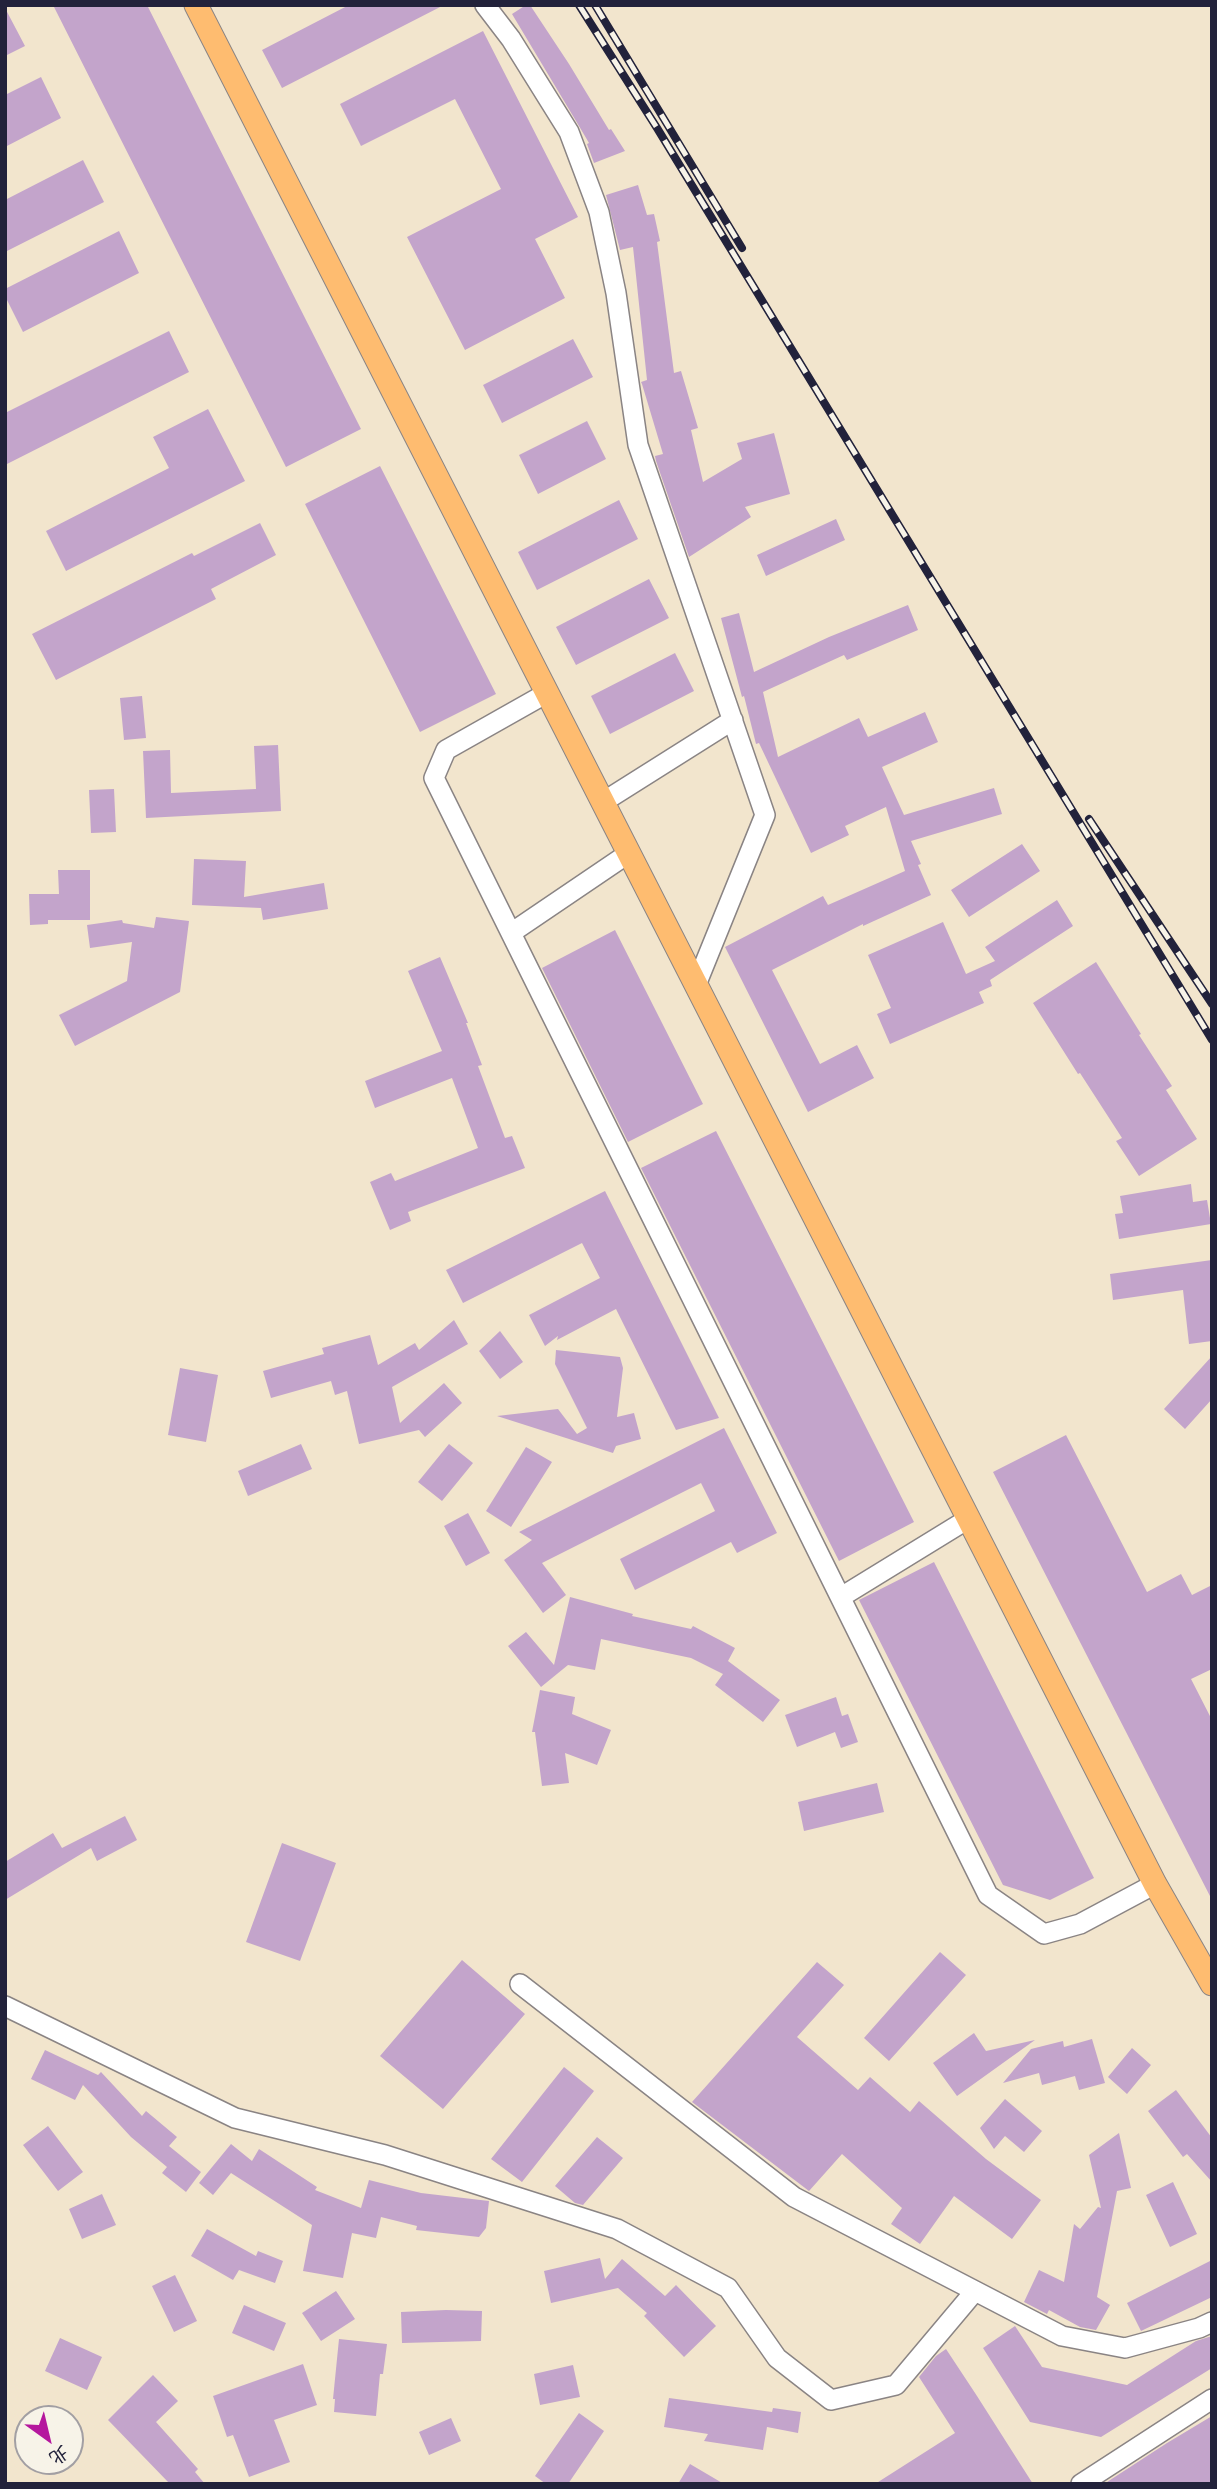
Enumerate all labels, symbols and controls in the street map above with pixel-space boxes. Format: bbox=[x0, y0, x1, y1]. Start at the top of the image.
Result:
north arrow bbox=[14, 2405, 84, 2475]
text: 北 bbox=[45, 2440, 75, 2472]

